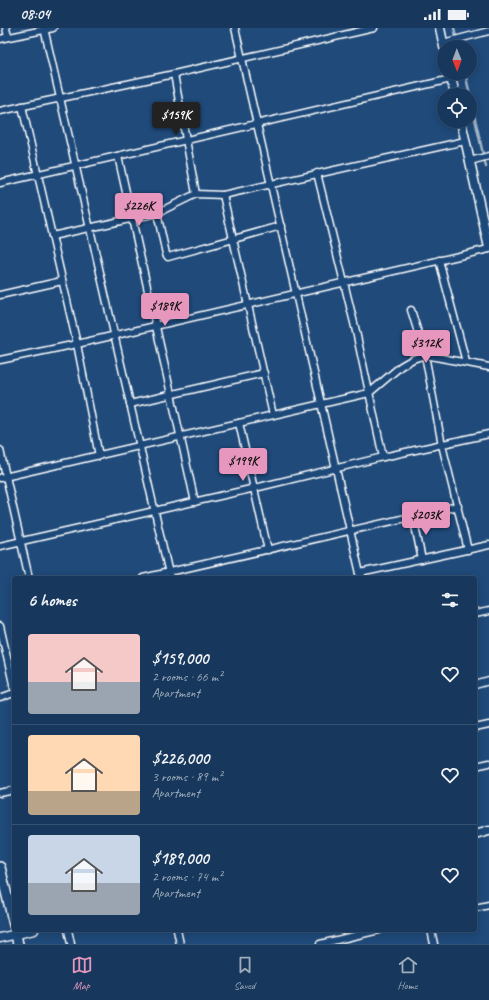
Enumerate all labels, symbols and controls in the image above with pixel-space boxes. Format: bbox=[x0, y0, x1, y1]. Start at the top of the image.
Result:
text: 08:04 bbox=[20, 5, 50, 24]
north arrow bbox=[437, 40, 477, 80]
map controls bbox=[437, 40, 477, 128]
button: locate bbox=[437, 88, 477, 128]
pin: $159K bbox=[148, 102, 204, 136]
text: $159K bbox=[161, 107, 191, 123]
pin: $226K bbox=[111, 193, 167, 227]
text: $226K bbox=[124, 198, 154, 214]
pin: $189K bbox=[137, 293, 193, 327]
text: $189K bbox=[150, 298, 180, 314]
pin: $312K bbox=[398, 330, 454, 364]
text: $312K bbox=[411, 335, 441, 351]
pin: $199K bbox=[215, 448, 271, 482]
text: $199K bbox=[228, 453, 258, 469]
pin: $203K bbox=[398, 502, 454, 536]
text: $203K bbox=[411, 507, 441, 523]
icon: filters bbox=[439, 589, 461, 611]
text: 6 homes bbox=[28, 590, 76, 611]
text: $159,000 bbox=[152, 648, 208, 669]
icon: home bbox=[60, 650, 108, 698]
icon: heart bbox=[439, 663, 461, 685]
text: 2 rooms · 66 m² bbox=[152, 669, 222, 685]
text: Apartment bbox=[152, 685, 200, 701]
text: $226,000 bbox=[152, 748, 209, 769]
icon: home bbox=[60, 751, 108, 799]
icon: heart bbox=[439, 764, 461, 786]
text: 3 rooms · 89 m² bbox=[152, 769, 222, 785]
text: Apartment bbox=[152, 785, 200, 801]
text: $189,000 bbox=[152, 848, 209, 869]
icon: home bbox=[60, 851, 108, 899]
icon: heart bbox=[439, 864, 461, 886]
text: 2 rooms · 74 m² bbox=[152, 869, 222, 885]
text: Apartment bbox=[152, 885, 200, 901]
tab: Map bbox=[71, 954, 93, 992]
tab: Saved bbox=[234, 954, 256, 992]
tab: Home bbox=[397, 954, 419, 992]

